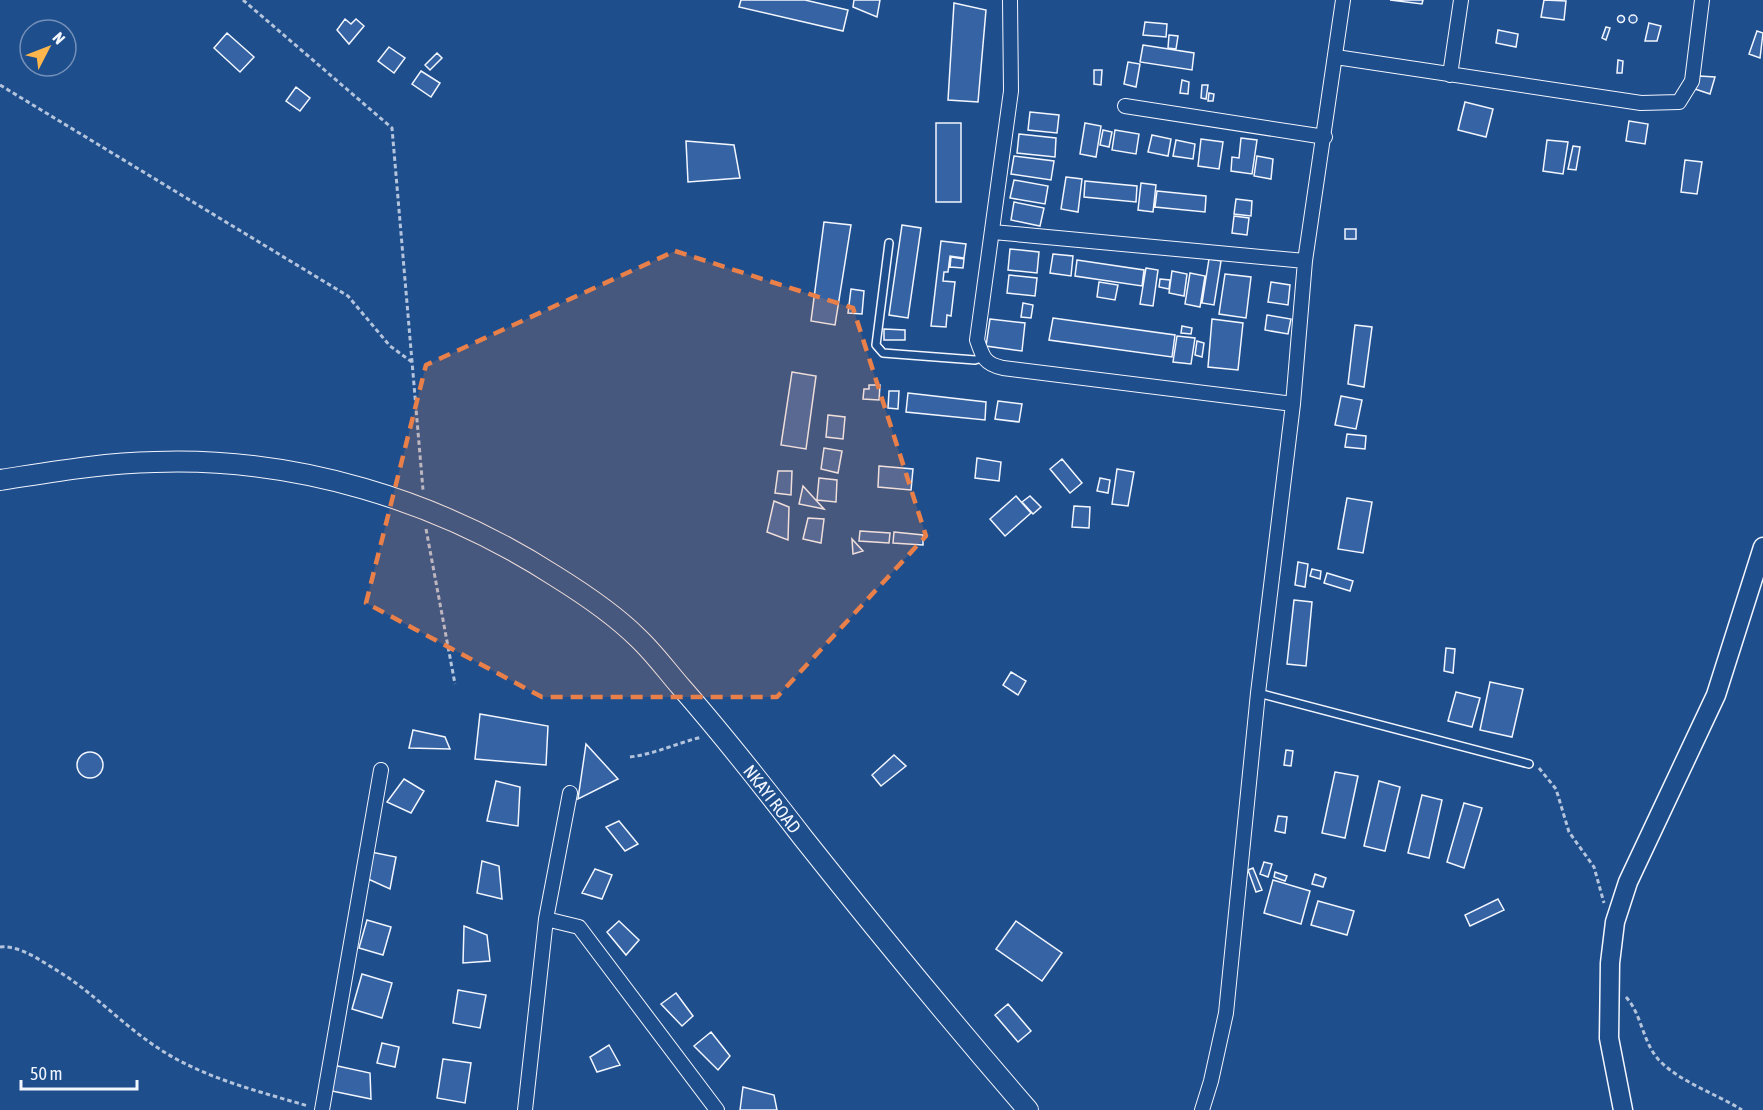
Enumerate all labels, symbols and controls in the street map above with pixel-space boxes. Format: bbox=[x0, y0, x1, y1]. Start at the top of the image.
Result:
north arrow bbox=[18, 18, 78, 78]
text: N bbox=[49, 28, 69, 47]
street label: NKAYI ROAD bbox=[739, 760, 806, 837]
scale bar bbox=[21, 1053, 136, 1091]
text: 50 m bbox=[30, 1063, 62, 1084]

